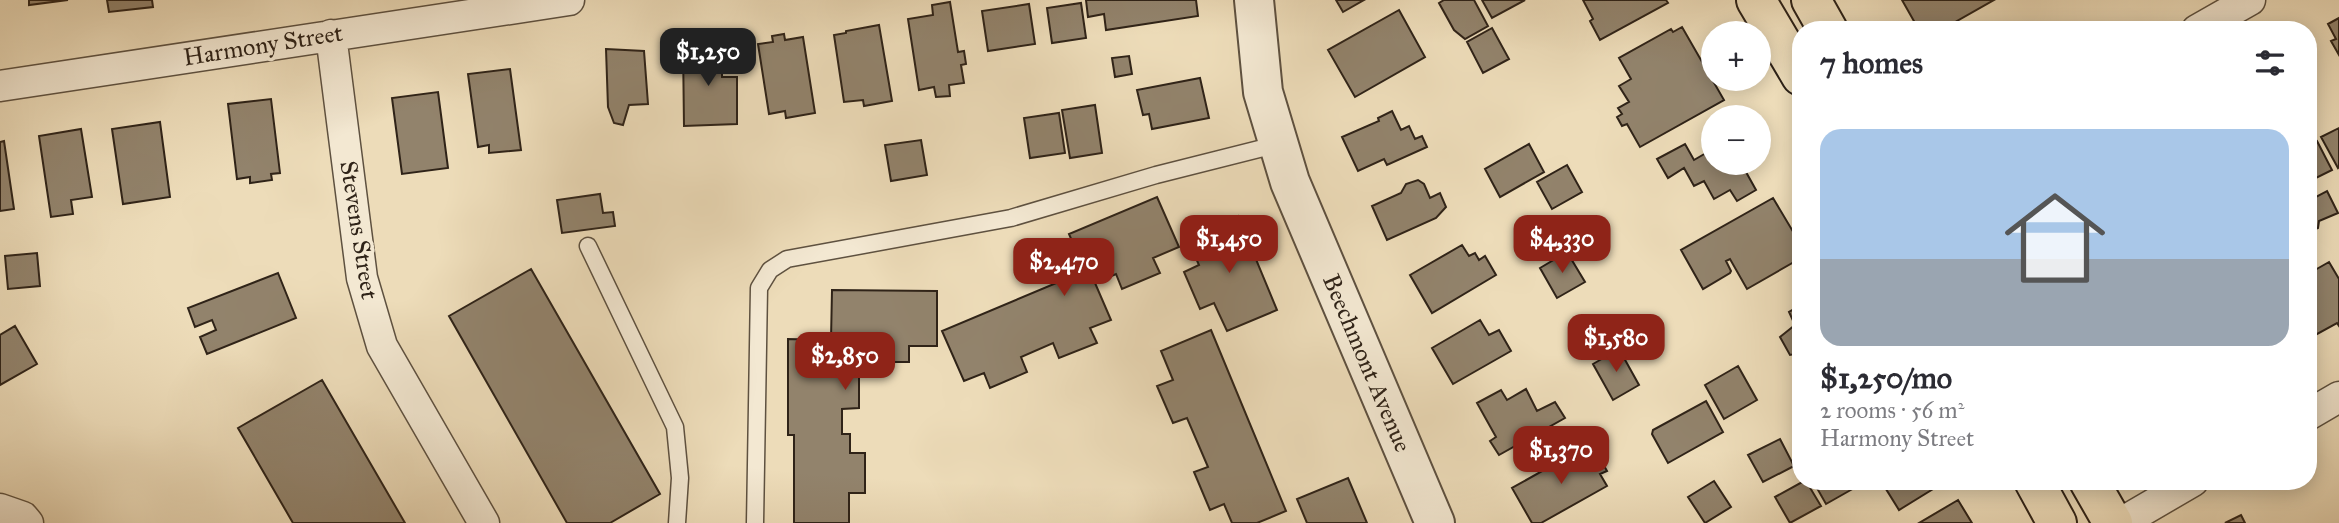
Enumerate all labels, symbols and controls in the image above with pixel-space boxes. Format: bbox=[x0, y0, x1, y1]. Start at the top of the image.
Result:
street label: Harmony Street bbox=[181, 18, 345, 72]
map controls bbox=[1701, 21, 1771, 175]
button: + bbox=[1701, 21, 1771, 91]
pin: $1,250 bbox=[651, 28, 765, 88]
text: $1,250 bbox=[676, 37, 740, 65]
icon: filters bbox=[2251, 44, 2289, 82]
text: 7 homes bbox=[1820, 45, 1923, 81]
button: − bbox=[1701, 105, 1771, 175]
street label: Stevens Street bbox=[333, 159, 385, 302]
icon: home bbox=[1992, 175, 2118, 301]
pin: $1,450 bbox=[1172, 216, 1286, 275]
pin: $4,330 bbox=[1505, 216, 1619, 275]
text: $1,450 bbox=[1196, 224, 1262, 252]
text: $4,330 bbox=[1530, 224, 1594, 252]
pin: $2,470 bbox=[1007, 238, 1121, 298]
text: $2,470 bbox=[1029, 247, 1099, 275]
street label: Beechmont Avenue bbox=[1316, 270, 1418, 456]
pin: $1,580 bbox=[1559, 314, 1673, 374]
text: $1,580 bbox=[1584, 323, 1648, 351]
pin: $2,850 bbox=[788, 332, 902, 392]
text: $2,850 bbox=[811, 341, 879, 369]
text: $1,250/mo bbox=[1820, 360, 1952, 396]
text: 2 rooms · 56 m² bbox=[1820, 396, 1964, 424]
text: Harmony Street bbox=[1820, 424, 1974, 452]
pin: $1,370 bbox=[1504, 426, 1618, 486]
text: $1,370 bbox=[1529, 435, 1593, 463]

